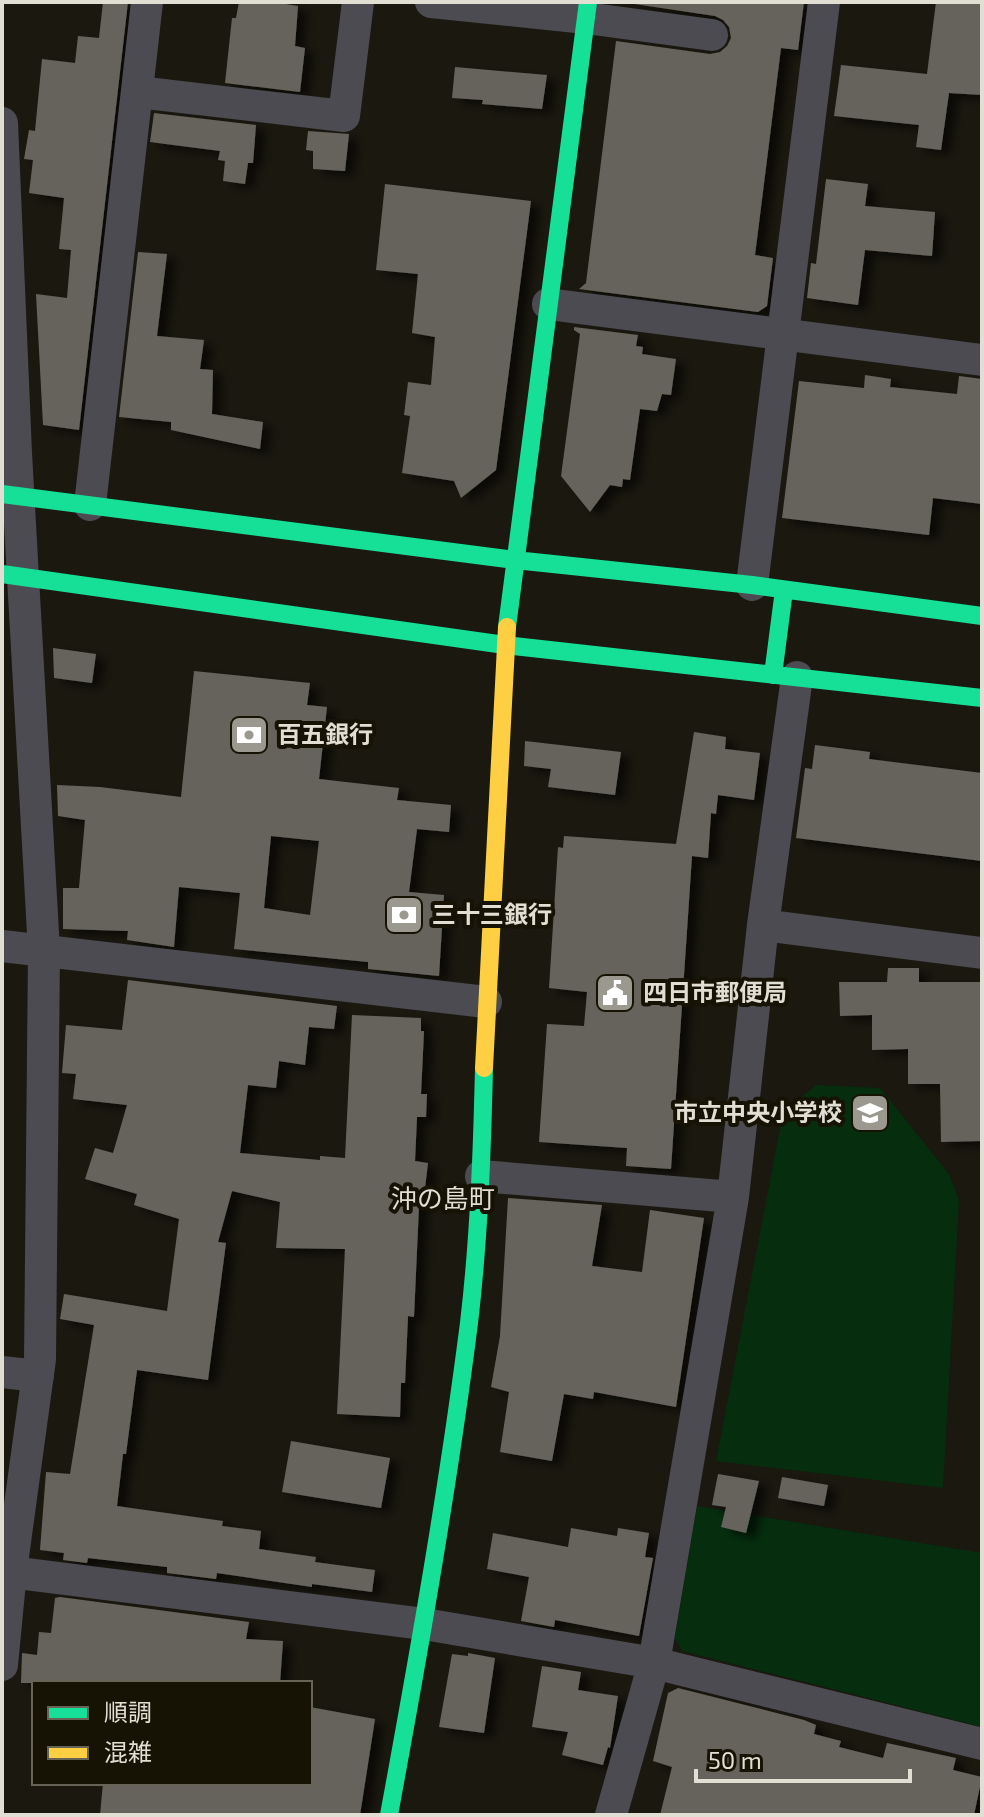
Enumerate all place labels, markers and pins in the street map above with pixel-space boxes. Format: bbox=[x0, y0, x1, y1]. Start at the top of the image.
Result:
bank icon: 百五銀行 bbox=[228, 714, 270, 756]
place label: 百五銀行 bbox=[277, 719, 373, 748]
bank icon: 三十三銀行 bbox=[383, 894, 425, 936]
place label: 三十三銀行 bbox=[432, 899, 552, 928]
public building icon: 四日市郵便局 bbox=[594, 972, 636, 1014]
place label: 四日市郵便局 bbox=[643, 977, 787, 1006]
school or university icon: 市立中央小学校 bbox=[849, 1092, 891, 1134]
place label: 市立中央小学校 bbox=[674, 1097, 842, 1126]

